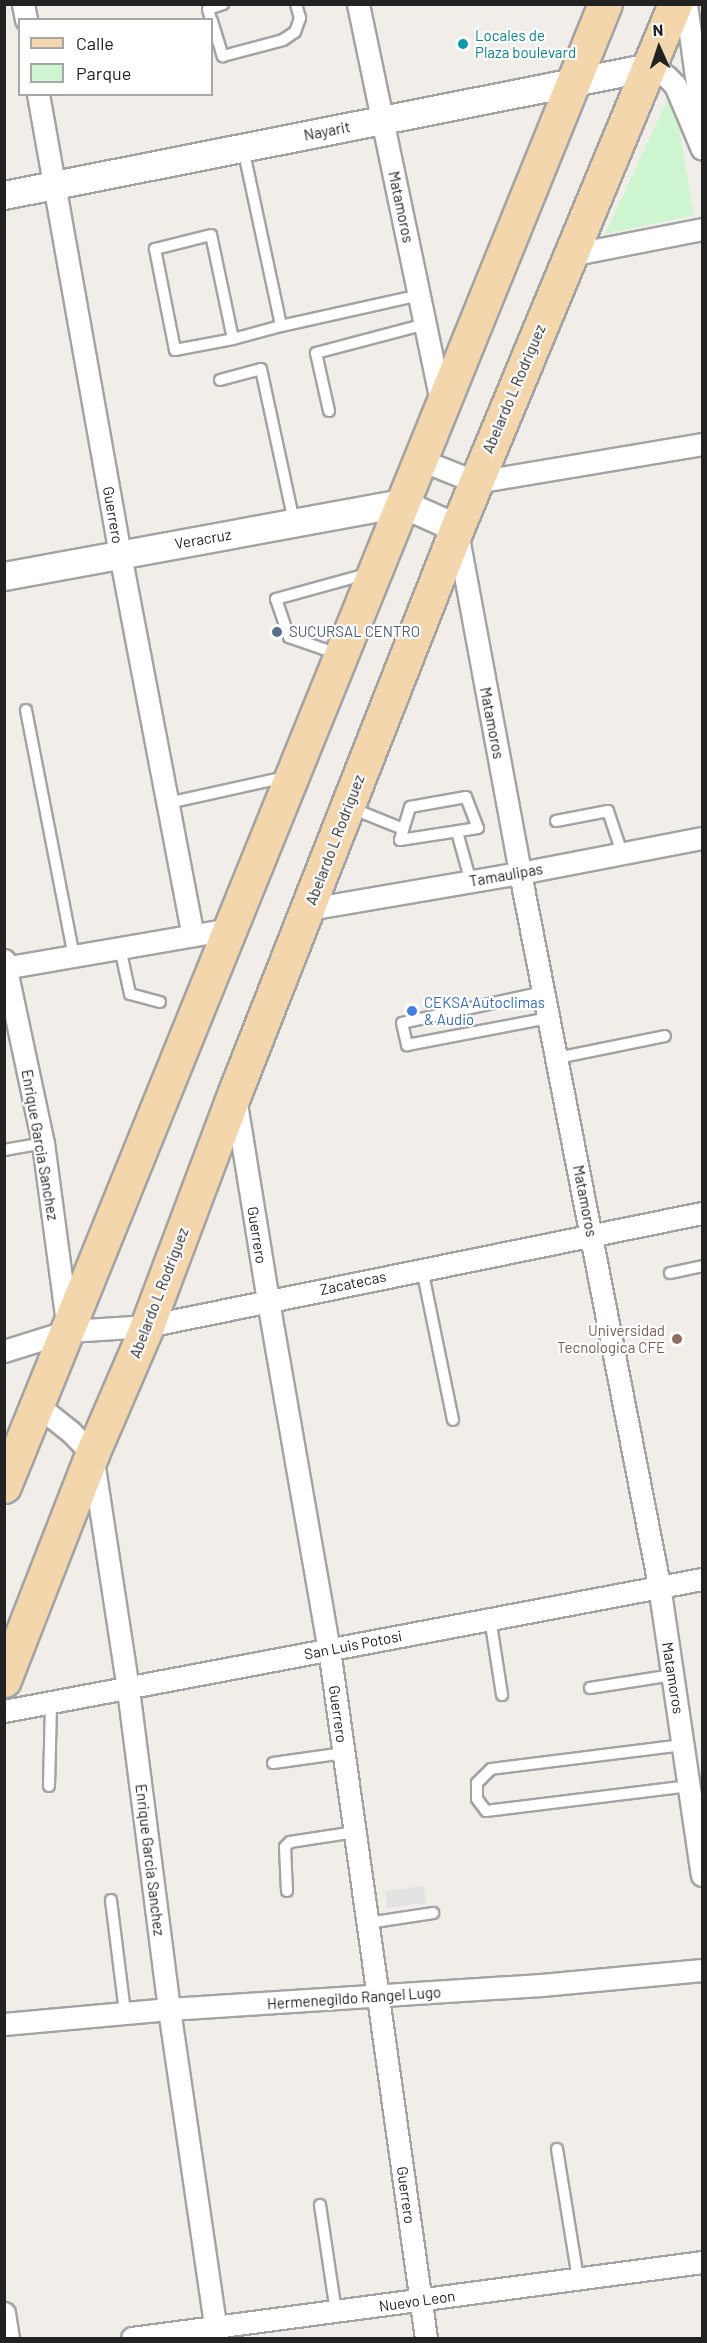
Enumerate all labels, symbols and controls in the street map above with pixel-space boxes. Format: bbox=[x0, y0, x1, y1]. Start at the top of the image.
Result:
legend bbox=[18, 18, 213, 96]
north arrow bbox=[629, 18, 689, 78]
text: N bbox=[652, 20, 664, 39]
place label: Locales de Plaza boulevard bbox=[475, 26, 576, 61]
text: Calle bbox=[76, 32, 114, 54]
marker: Locales de Plaza boulevard bbox=[456, 37, 470, 51]
text: Parque bbox=[76, 62, 131, 84]
street label: Nayarit bbox=[302, 118, 352, 144]
street label: Matamoros bbox=[385, 170, 417, 244]
street label: Abelardo L Rodriguez bbox=[479, 322, 549, 456]
street label: Guerrero bbox=[99, 485, 127, 545]
street label: Veracruz bbox=[173, 525, 233, 553]
place label: SUCURSAL CENTRO bbox=[289, 623, 420, 641]
marker: SUCURSAL CENTRO bbox=[270, 625, 284, 639]
street label: Matamoros bbox=[476, 686, 508, 760]
street label: Abelardo L Rodriguez bbox=[302, 772, 368, 908]
street label: Tamaulipas bbox=[468, 860, 544, 890]
place label: CEKSA Autoclimas & Audio bbox=[424, 993, 545, 1028]
marker: CEKSA Autoclimas & Audio bbox=[405, 1004, 419, 1018]
street label: Enrique Garcia Sanchez bbox=[18, 1068, 62, 1222]
street label: Matamoros bbox=[569, 1164, 601, 1238]
street label: Guerrero bbox=[244, 1205, 270, 1265]
street label: Abelardo L Rodriguez bbox=[126, 1225, 192, 1361]
street label: Zacatecas bbox=[318, 1267, 388, 1299]
place label: Universidad Tecnologica CFE bbox=[557, 1321, 665, 1356]
marker: Universidad Tecnologica CFE bbox=[670, 1332, 684, 1346]
street label: San Luis Potosi bbox=[303, 1627, 403, 1663]
street label: Matamoros bbox=[658, 1641, 688, 1715]
street label: Guerrero bbox=[325, 1684, 351, 1744]
street label: Enrique Garcia Sanchez bbox=[132, 1783, 168, 1937]
street label: Hermenegildo Rangel Lugo bbox=[266, 1983, 442, 2013]
street label: Guerrero bbox=[393, 2165, 419, 2225]
street label: Nuevo Leon bbox=[378, 2287, 456, 2315]

